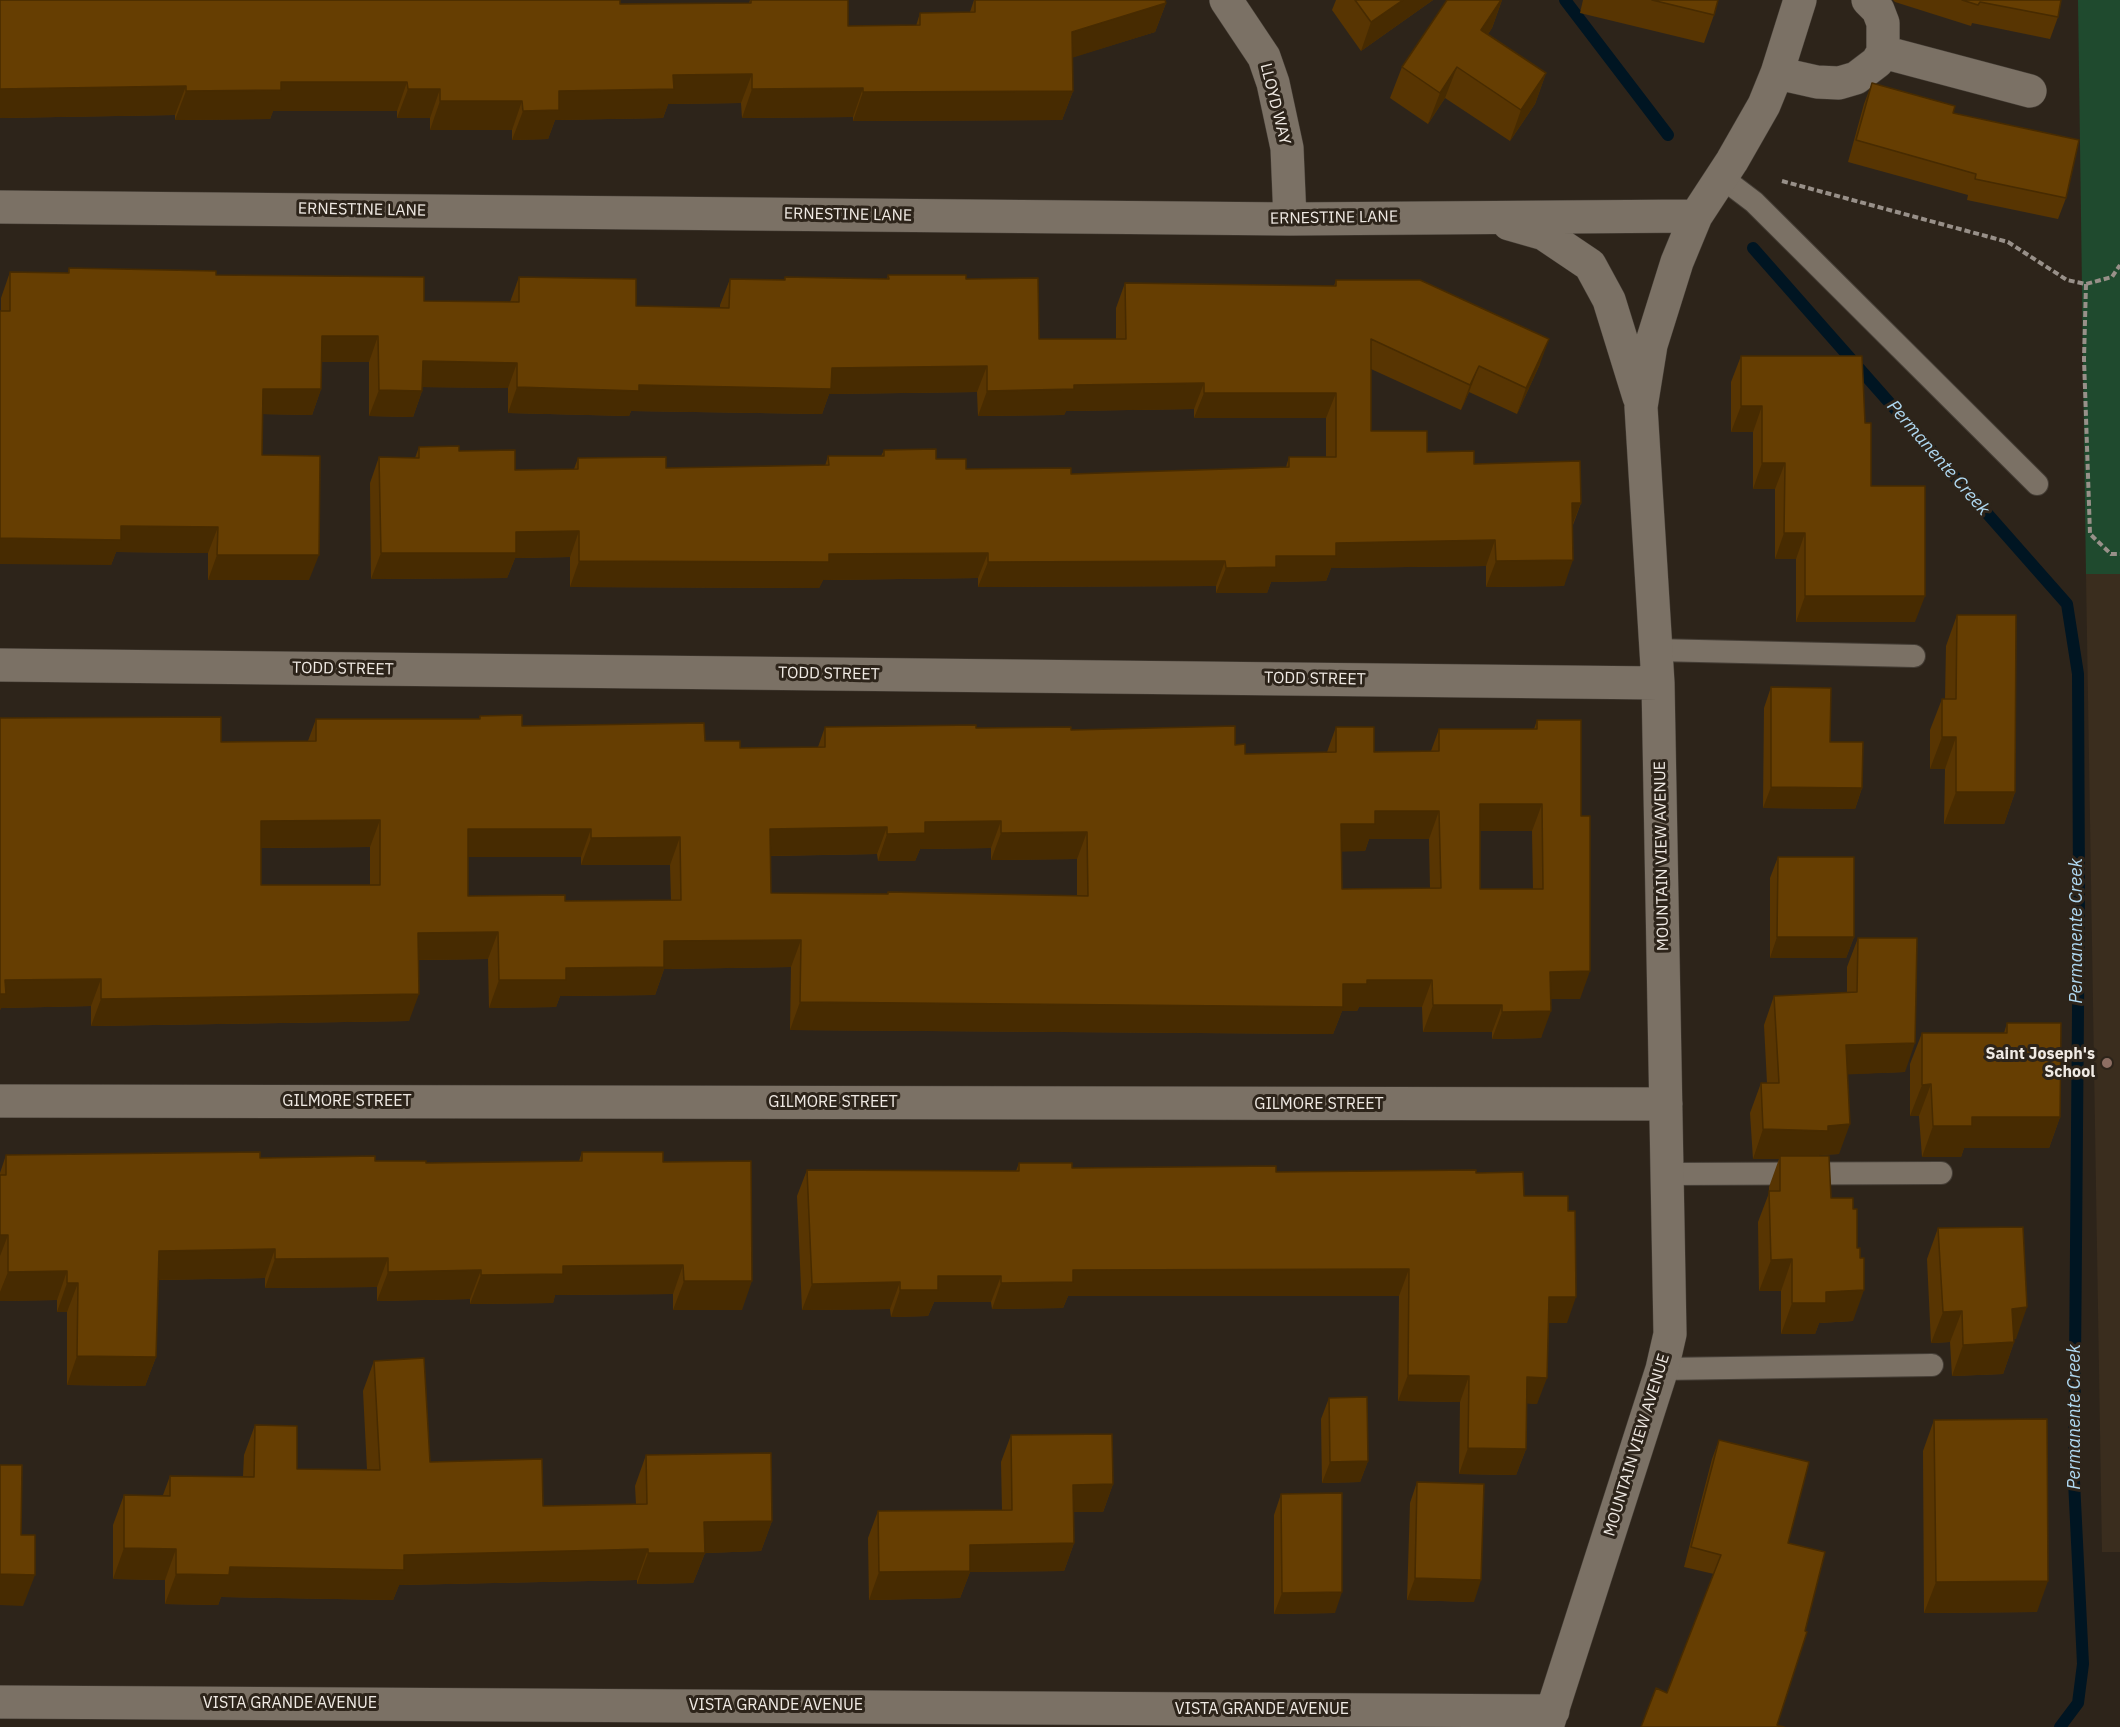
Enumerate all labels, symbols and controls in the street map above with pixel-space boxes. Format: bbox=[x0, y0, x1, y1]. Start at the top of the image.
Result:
street label: LLOYD WAY bbox=[1256, 61, 1294, 147]
street label: ERNESTINE LANE bbox=[298, 199, 426, 221]
street label: ERNESTINE LANE bbox=[784, 204, 912, 226]
street label: ERNESTINE LANE bbox=[1270, 207, 1398, 229]
water label: Permanente Creek bbox=[1882, 396, 1994, 520]
street label: TODD STREET bbox=[292, 659, 394, 679]
street label: TODD STREET bbox=[778, 664, 880, 684]
street label: TODD STREET bbox=[1264, 669, 1366, 689]
street label: MOUNTAIN VIEW AVENUE bbox=[1651, 761, 1673, 951]
water label: Permanente Creek bbox=[2066, 858, 2088, 1004]
place label: Saint Joseph's School bbox=[1985, 1044, 2095, 1082]
marker: Saint Joseph's School bbox=[2100, 1056, 2114, 1070]
street label: GILMORE STREET bbox=[282, 1091, 412, 1111]
street label: GILMORE STREET bbox=[768, 1092, 898, 1112]
street label: GILMORE STREET bbox=[1254, 1094, 1384, 1114]
water label: Permanente Creek bbox=[2064, 1344, 2086, 1490]
street label: MOUNTAIN VIEW AVENUE bbox=[1600, 1351, 1674, 1539]
street label: VISTA GRANDE AVENUE bbox=[203, 1693, 377, 1713]
street label: VISTA GRANDE AVENUE bbox=[689, 1695, 863, 1715]
street label: VISTA GRANDE AVENUE bbox=[1175, 1699, 1349, 1719]

